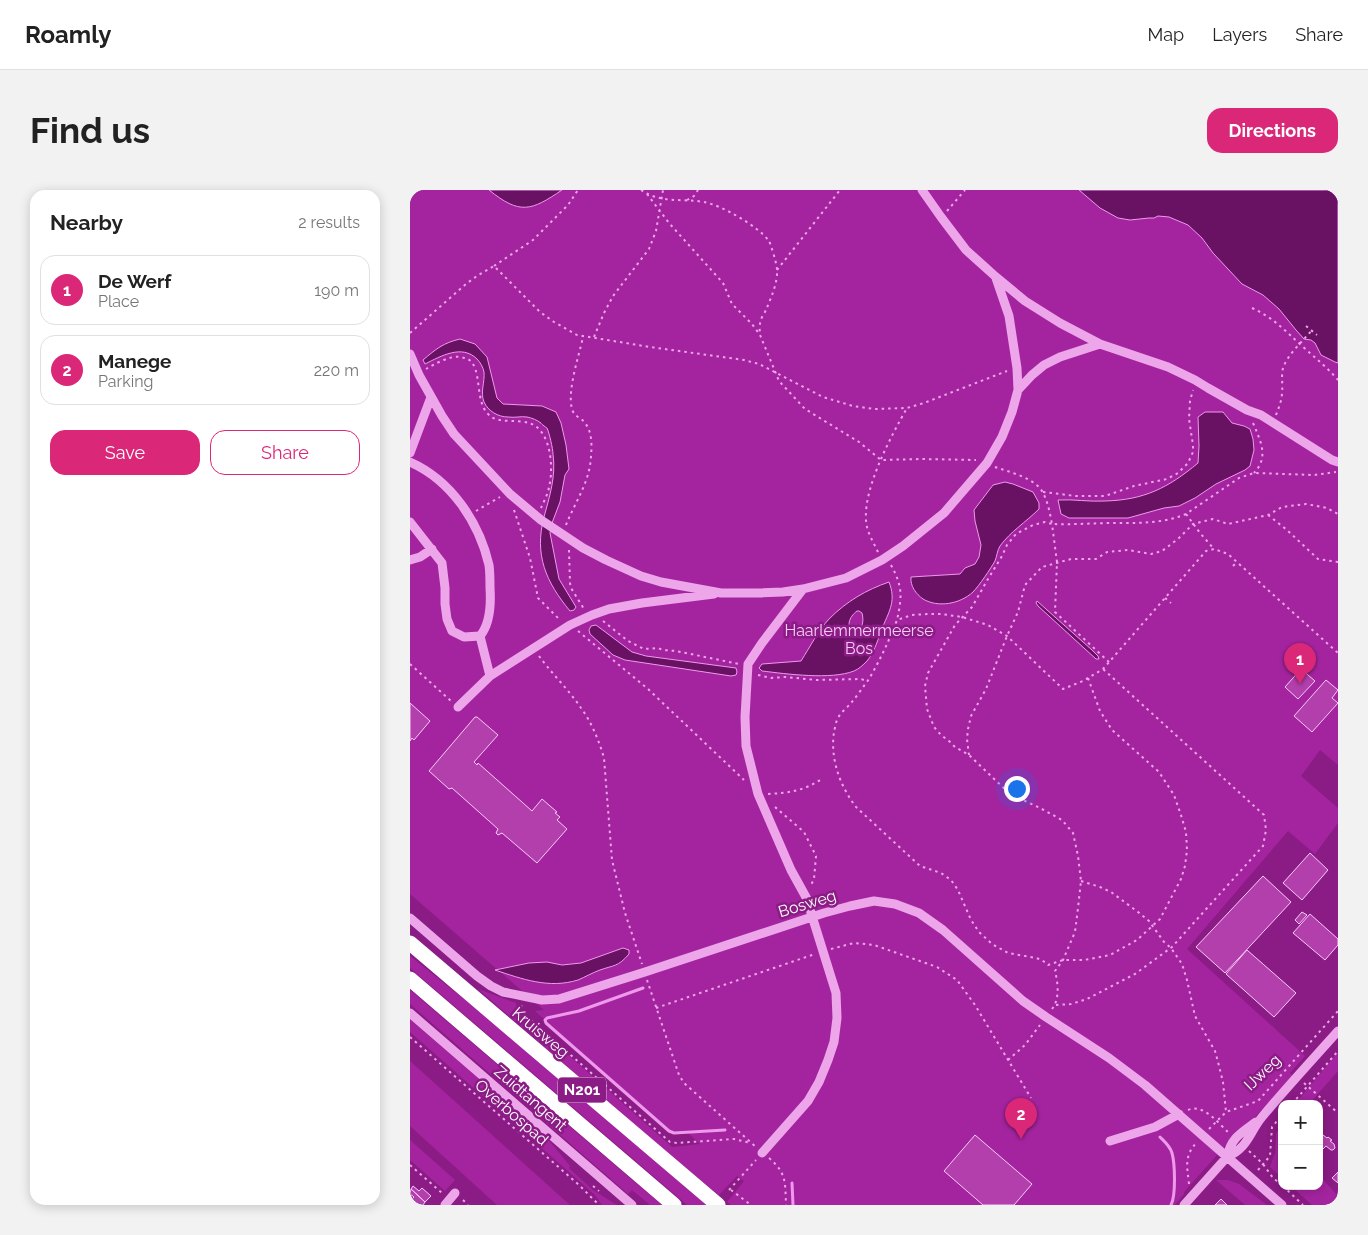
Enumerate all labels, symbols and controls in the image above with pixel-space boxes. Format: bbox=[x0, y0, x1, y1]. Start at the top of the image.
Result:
text: Roamly bbox=[25, 20, 111, 49]
text: Map bbox=[1148, 24, 1184, 45]
text: Layers bbox=[1212, 24, 1267, 45]
text: Share bbox=[1295, 24, 1343, 45]
button: Directions bbox=[1207, 108, 1338, 153]
text: Find us bbox=[30, 110, 150, 151]
text: Nearby bbox=[50, 210, 123, 235]
text: 2 results bbox=[298, 213, 360, 232]
text: De Werf bbox=[98, 270, 171, 292]
text: 1 bbox=[63, 281, 71, 300]
text: 190 m bbox=[314, 281, 359, 300]
text: Place bbox=[98, 292, 139, 311]
text: Manege bbox=[98, 350, 172, 372]
text: 2 bbox=[62, 361, 72, 380]
text: 220 m bbox=[314, 361, 359, 380]
text: Parking bbox=[98, 372, 153, 391]
button: Save bbox=[50, 430, 200, 475]
button: Share bbox=[210, 430, 360, 475]
park label: Haarlemmermeerse Bos bbox=[784, 621, 934, 658]
pin: 1 bbox=[1284, 643, 1316, 684]
your location bbox=[1004, 776, 1030, 802]
street label: Bosweg bbox=[776, 886, 838, 921]
street label: Kruisweg bbox=[508, 1003, 573, 1062]
street label: IJweg bbox=[1240, 1050, 1285, 1094]
street label: Zuidtangent bbox=[490, 1062, 571, 1136]
street label: Overbospad bbox=[471, 1075, 552, 1149]
road number: N201 bbox=[558, 1078, 606, 1102]
pin: 2 bbox=[1005, 1098, 1037, 1139]
map controls bbox=[1278, 1100, 1323, 1190]
button: + bbox=[1278, 1100, 1323, 1145]
button: − bbox=[1278, 1145, 1323, 1190]

